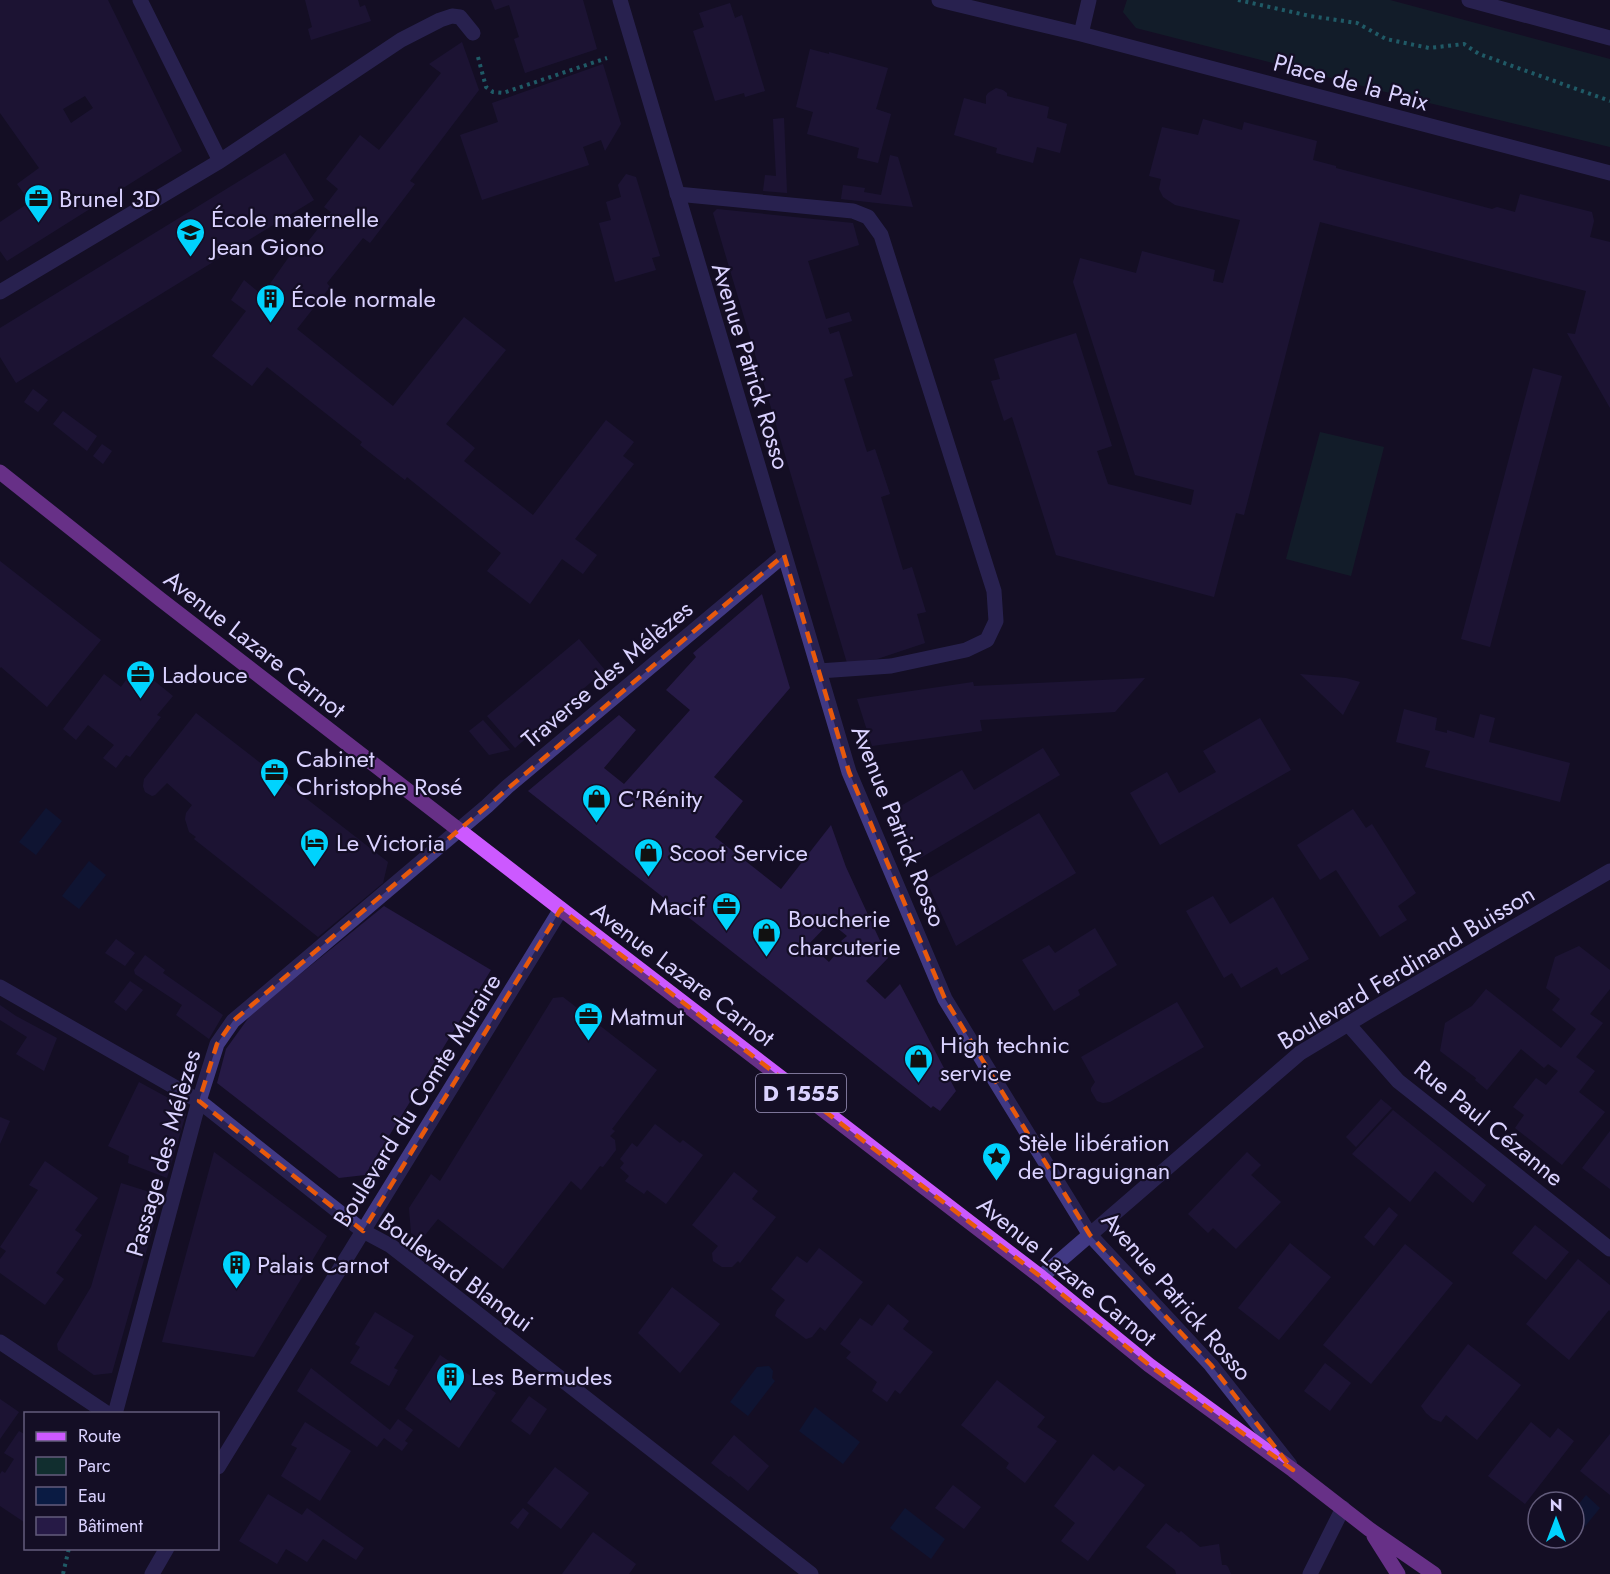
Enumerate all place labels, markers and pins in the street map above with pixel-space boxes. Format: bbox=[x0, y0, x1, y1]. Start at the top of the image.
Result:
place label: Brunel 3D bbox=[59, 181, 160, 216]
office icon: Brunel 3D bbox=[22, 182, 54, 224]
place label: École maternelle Jean Giono bbox=[208, 201, 379, 264]
school or university icon: École maternelle Jean Giono bbox=[174, 216, 206, 258]
place label: École normale bbox=[291, 281, 436, 316]
building icon: École normale bbox=[254, 282, 286, 324]
place label: Ladouce bbox=[162, 657, 248, 692]
office icon: Ladouce bbox=[125, 658, 157, 700]
place label: Cabinet Christophe Rosé bbox=[296, 741, 462, 804]
office icon: Cabinet Christophe Rosé bbox=[259, 756, 291, 798]
place label: C'Rénity bbox=[618, 781, 703, 816]
shop icon: C'Rénity bbox=[581, 782, 613, 824]
place label: Le Victoria bbox=[336, 825, 445, 860]
hotel icon: Le Victoria bbox=[299, 826, 331, 868]
place label: Scoot Service bbox=[669, 835, 808, 870]
shop icon: Scoot Service bbox=[632, 836, 664, 878]
place label: Macif bbox=[649, 889, 706, 924]
office icon: Macif bbox=[710, 890, 742, 932]
place label: Boucherie charcuterie bbox=[788, 901, 901, 964]
shop icon: Boucherie charcuterie bbox=[751, 916, 783, 958]
place label: Matmut bbox=[610, 999, 684, 1034]
office icon: Matmut bbox=[573, 1000, 605, 1042]
place label: High technic service bbox=[940, 1027, 1069, 1090]
shop icon: High technic service bbox=[903, 1042, 935, 1084]
place label: Stèle libération de Draguignan bbox=[1018, 1125, 1170, 1188]
place icon: Stèle libération de Draguignan bbox=[981, 1140, 1013, 1182]
place label: Palais Carnot bbox=[257, 1247, 389, 1282]
building icon: Palais Carnot bbox=[220, 1248, 252, 1290]
place label: Les Bermudes bbox=[471, 1359, 612, 1394]
building icon: Les Bermudes bbox=[434, 1360, 466, 1402]

